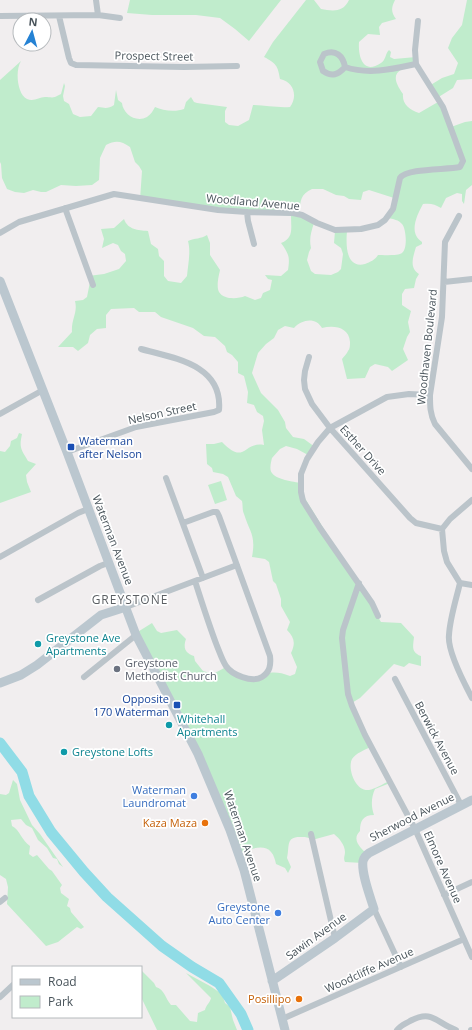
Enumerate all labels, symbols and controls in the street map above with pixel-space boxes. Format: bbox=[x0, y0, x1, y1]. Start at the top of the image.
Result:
north arrow bbox=[12, 12, 52, 52]
text: N bbox=[28, 14, 38, 29]
street label: Prospect Street bbox=[115, 47, 194, 64]
street label: Woodland Avenue bbox=[206, 190, 300, 213]
street label: Woodhaven Boulevard bbox=[413, 288, 440, 406]
street label: Nelson Street bbox=[126, 398, 197, 427]
street label: Esther Drive bbox=[337, 421, 390, 478]
place label: Waterman after Nelson bbox=[79, 433, 142, 461]
marker: Waterman after Nelson bbox=[66, 442, 76, 452]
street label: Waterman Avenue bbox=[89, 493, 138, 587]
district label: GREYSTONE bbox=[92, 591, 168, 608]
place label: Greystone Ave Apartments bbox=[46, 630, 120, 658]
marker: Greystone Ave Apartments bbox=[33, 639, 43, 649]
place label: Greystone Methodist Church bbox=[125, 655, 217, 683]
marker: Greystone Methodist Church bbox=[112, 664, 122, 674]
place label: Opposite 170 Waterman bbox=[93, 691, 169, 719]
street label: Berwick Avenue bbox=[412, 698, 463, 777]
marker: Opposite 170 Waterman bbox=[172, 700, 182, 710]
place label: Whitehall Apartments bbox=[177, 711, 237, 739]
marker: Whitehall Apartments bbox=[164, 720, 174, 730]
place label: Greystone Lofts bbox=[72, 744, 153, 759]
marker: Greystone Lofts bbox=[59, 747, 69, 757]
place label: Waterman Laundromat bbox=[123, 782, 186, 810]
street label: Waterman Avenue bbox=[221, 788, 266, 883]
street label: Sherwood Avenue bbox=[367, 789, 457, 844]
marker: Waterman Laundromat bbox=[189, 791, 199, 801]
place label: Kaza Maza bbox=[143, 815, 197, 830]
marker: Kaza Maza bbox=[200, 818, 210, 828]
street label: Elmore Avenue bbox=[421, 828, 466, 905]
place label: Greystone Auto Center bbox=[208, 899, 270, 927]
marker: Greystone Auto Center bbox=[273, 908, 283, 918]
street label: Sawin Avenue bbox=[282, 909, 349, 963]
street label: Woodcliffe Avenue bbox=[322, 943, 416, 996]
legend bbox=[12, 966, 142, 1018]
text: Road bbox=[48, 973, 77, 990]
place label: Posillipo bbox=[248, 991, 291, 1006]
text: Park bbox=[48, 993, 74, 1010]
marker: Posillipo bbox=[294, 994, 304, 1004]

